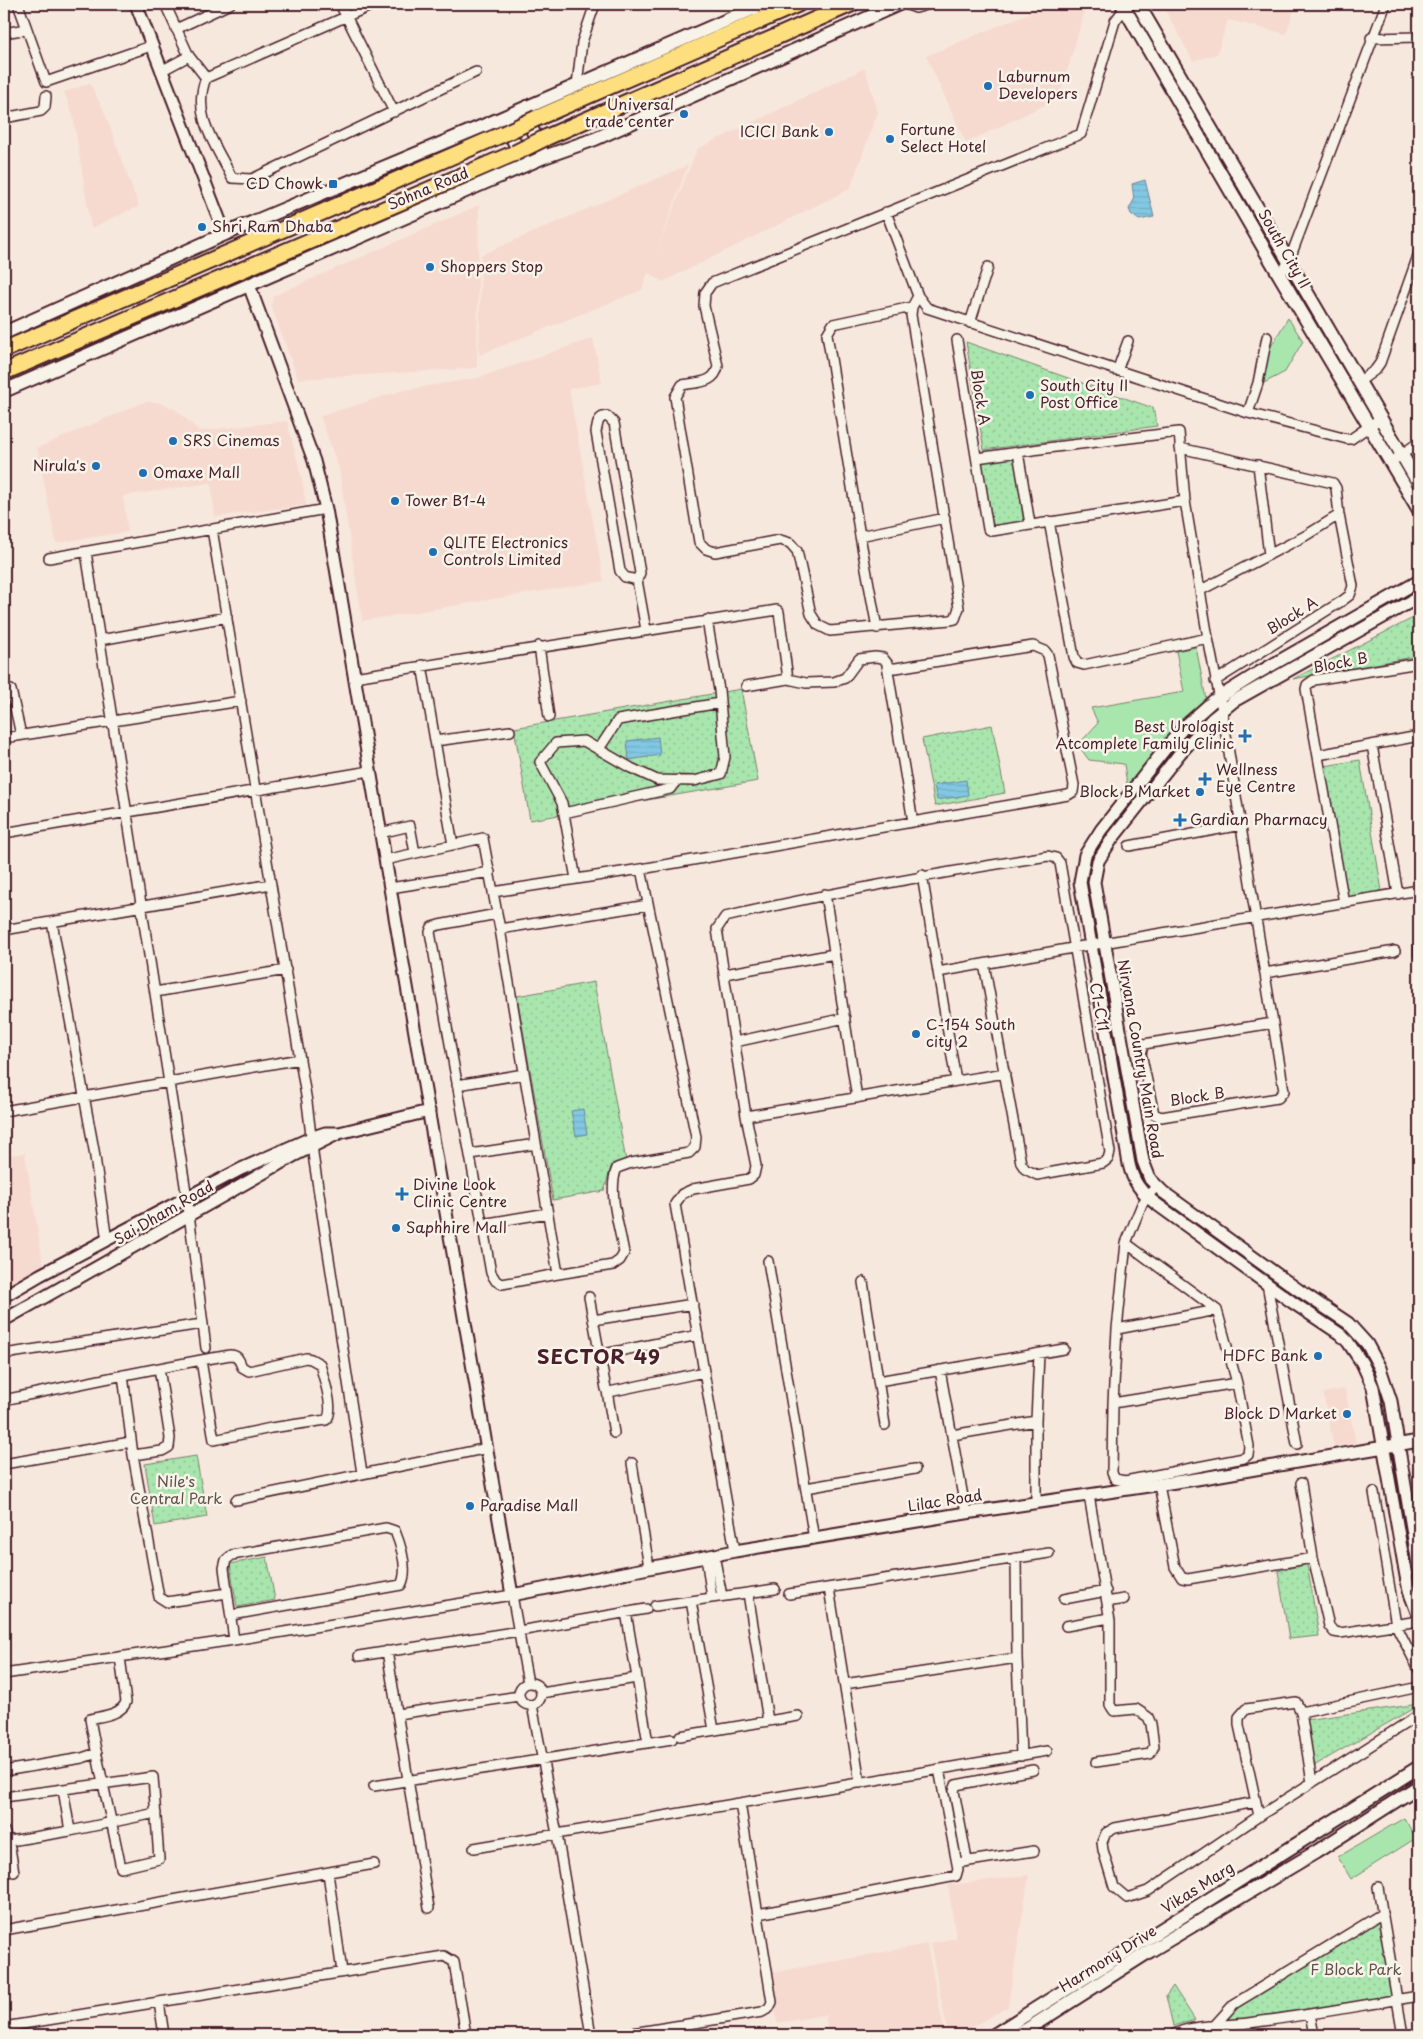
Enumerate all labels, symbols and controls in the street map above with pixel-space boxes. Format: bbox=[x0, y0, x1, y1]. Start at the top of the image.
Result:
place label: Laburnum Developers bbox=[998, 64, 1078, 104]
marker: Laburnum Developers bbox=[982, 80, 994, 92]
place label: Universal trade center bbox=[585, 92, 674, 132]
marker: Universal trade center bbox=[678, 108, 690, 120]
place label: Fortune Select Hotel bbox=[900, 117, 986, 157]
place label: ICICI Bank bbox=[740, 119, 819, 142]
marker: ICICI Bank bbox=[823, 126, 835, 138]
marker: Fortune Select Hotel bbox=[884, 133, 896, 145]
street label: Sohna Road bbox=[383, 160, 472, 215]
place label: CD Chowk bbox=[246, 171, 323, 194]
marker: CD Chowk bbox=[327, 178, 339, 190]
street label: South City II bbox=[1253, 204, 1317, 292]
place label: Shri Ram Dhaba bbox=[212, 214, 333, 237]
marker: Shri Ram Dhaba bbox=[196, 221, 208, 233]
place label: Shoppers Stop bbox=[440, 254, 543, 277]
marker: Shoppers Stop bbox=[424, 261, 436, 273]
street label: Block A bbox=[966, 367, 997, 427]
place label: South City II Post Office bbox=[1040, 373, 1128, 413]
marker: South City II Post Office bbox=[1024, 389, 1036, 401]
place label: SRS Cinemas bbox=[183, 428, 280, 451]
marker: SRS Cinemas bbox=[167, 435, 179, 447]
place label: Nirula's bbox=[33, 453, 86, 476]
marker: Nirula's bbox=[90, 460, 102, 472]
place label: Omaxe Mall bbox=[153, 460, 240, 483]
marker: Omaxe Mall bbox=[137, 467, 149, 479]
place label: Tower B1-4 bbox=[405, 488, 486, 511]
marker: Tower B1-4 bbox=[389, 495, 401, 507]
place label: QLITE Electronics Controls Limited bbox=[443, 530, 568, 570]
marker: QLITE Electronics Controls Limited bbox=[427, 546, 439, 558]
street label: Block A bbox=[1261, 590, 1321, 639]
street label: Block B bbox=[1310, 645, 1369, 678]
place label: Best Urologist Atcomplete Family Clinic bbox=[1055, 714, 1234, 754]
marker: Best Urologist Atcomplete Family Clinic bbox=[1238, 729, 1252, 743]
place label: Wellness Eye Centre bbox=[1216, 757, 1296, 797]
marker: Wellness Eye Centre bbox=[1198, 772, 1212, 786]
place label: Block B Market bbox=[1079, 779, 1190, 802]
marker: Block B Market bbox=[1194, 786, 1206, 798]
place label: Gardian Pharmacy bbox=[1190, 807, 1328, 830]
marker: Gardian Pharmacy bbox=[1174, 814, 1186, 826]
street label: Nirvana Country Main Road bbox=[1113, 957, 1170, 1160]
street label: C1-C11 bbox=[1085, 981, 1116, 1033]
place label: C-154 South city 2 bbox=[926, 1012, 1015, 1052]
marker: C-154 South city 2 bbox=[910, 1028, 922, 1040]
street label: Block B bbox=[1167, 1080, 1226, 1111]
place label: Divine Look Clinic Centre bbox=[413, 1172, 507, 1212]
street label: Sai Dham Road bbox=[109, 1174, 217, 1249]
marker: Divine Look Clinic Centre bbox=[395, 1187, 409, 1201]
place label: Saphhire Mall bbox=[406, 1215, 507, 1238]
marker: Saphhire Mall bbox=[390, 1222, 402, 1234]
district label: SECTOR 49 bbox=[537, 1341, 661, 1371]
place label: HDFC Bank bbox=[1223, 1343, 1308, 1366]
marker: HDFC Bank bbox=[1312, 1350, 1324, 1362]
place label: Block D Market bbox=[1223, 1401, 1337, 1424]
marker: Block D Market bbox=[1341, 1408, 1353, 1420]
park label: Nile's Central Park bbox=[130, 1469, 222, 1509]
street label: Lilac Road bbox=[906, 1482, 984, 1517]
place label: Paradise Mall bbox=[480, 1493, 578, 1516]
marker: Paradise Mall bbox=[464, 1500, 476, 1512]
street label: Vikas Marg bbox=[1156, 1855, 1238, 1918]
street label: Harmony Drive bbox=[1054, 1919, 1160, 1997]
park label: F Block Park bbox=[1310, 1957, 1402, 1980]

